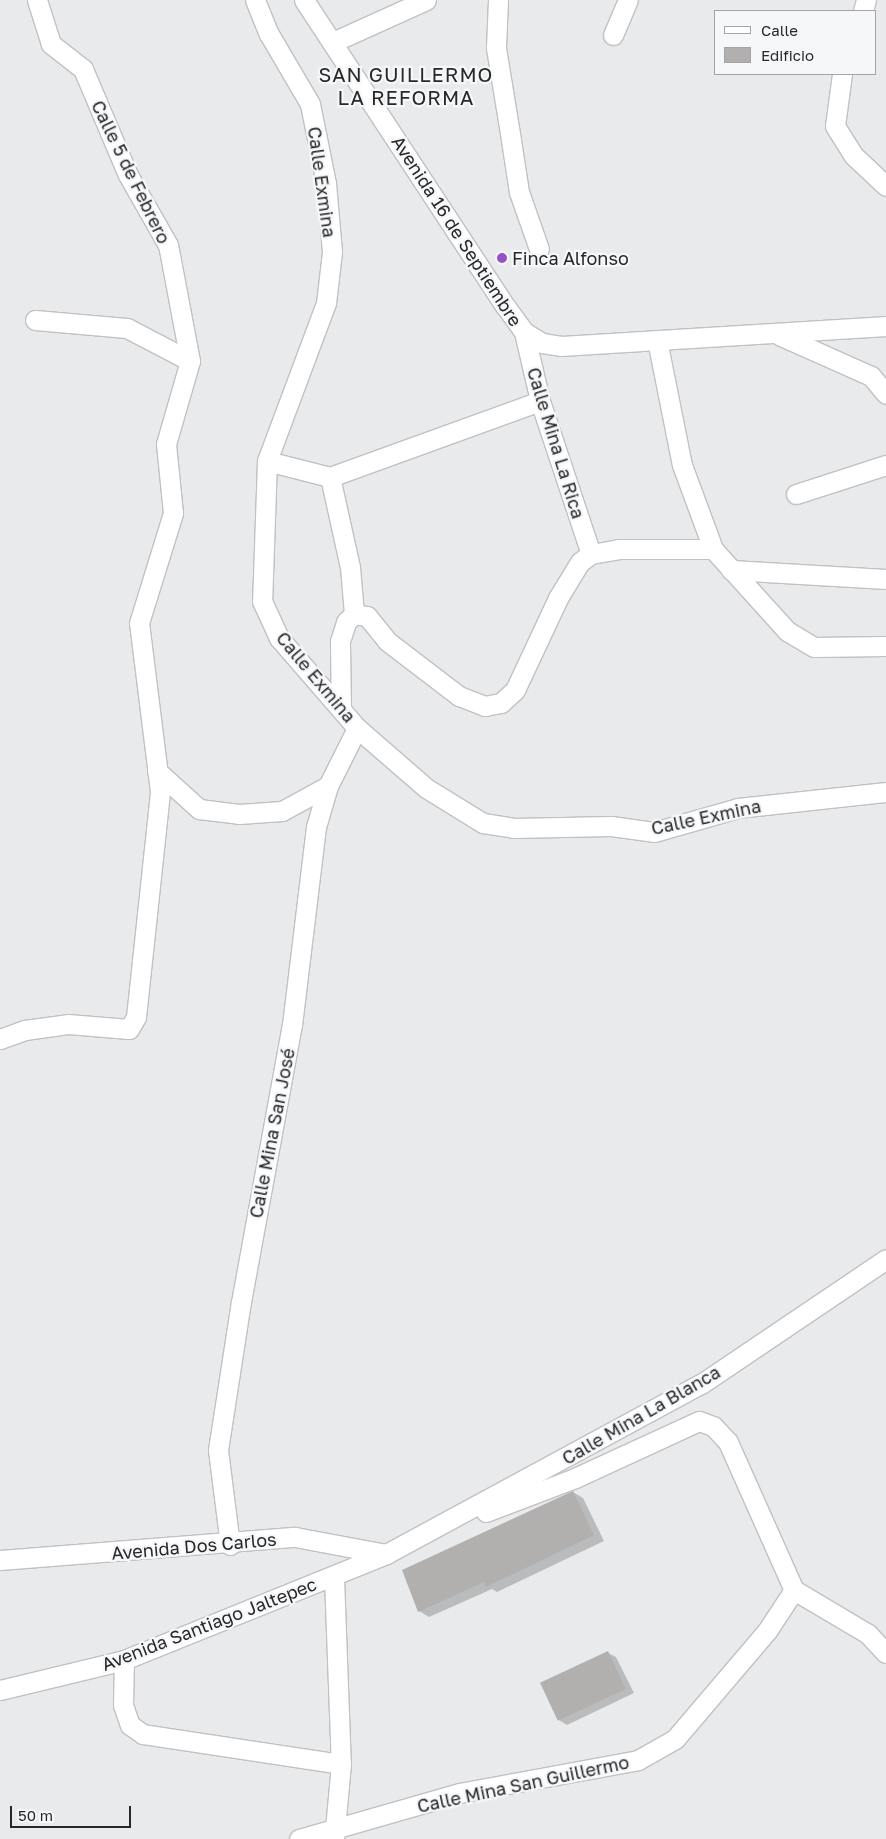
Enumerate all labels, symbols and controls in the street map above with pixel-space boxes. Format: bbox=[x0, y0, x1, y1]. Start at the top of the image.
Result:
legend bbox=[714, 10, 876, 75]
text: Calle bbox=[761, 21, 798, 39]
text: Edificio bbox=[761, 46, 814, 64]
district label: SAN GUILLERMO LA REFORMA bbox=[317, 62, 495, 109]
street label: Calle 5 de Febrero bbox=[87, 97, 175, 247]
street label: Calle Exmina bbox=[304, 125, 340, 239]
street label: Avenida 16 de Septiembre bbox=[387, 132, 527, 330]
place label: Finca Alfonso bbox=[512, 247, 629, 269]
marker: Finca Alfonso bbox=[496, 252, 508, 264]
street label: Calle Mina La Rica bbox=[523, 365, 589, 521]
street label: Calle Exmina bbox=[272, 627, 360, 727]
street label: Calle Exmina bbox=[649, 795, 763, 839]
street label: Calle Mina San José bbox=[245, 1046, 299, 1220]
street label: Calle Mina La Blanca bbox=[558, 1361, 724, 1469]
street label: Avenida Dos Carlos bbox=[111, 1528, 277, 1564]
street label: Avenida Santiago Jaltepec bbox=[98, 1573, 320, 1675]
street label: Calle Mina San Guillermo bbox=[415, 1751, 631, 1817]
scale bar bbox=[12, 1796, 134, 1828]
text: 50 m bbox=[18, 1806, 53, 1824]

